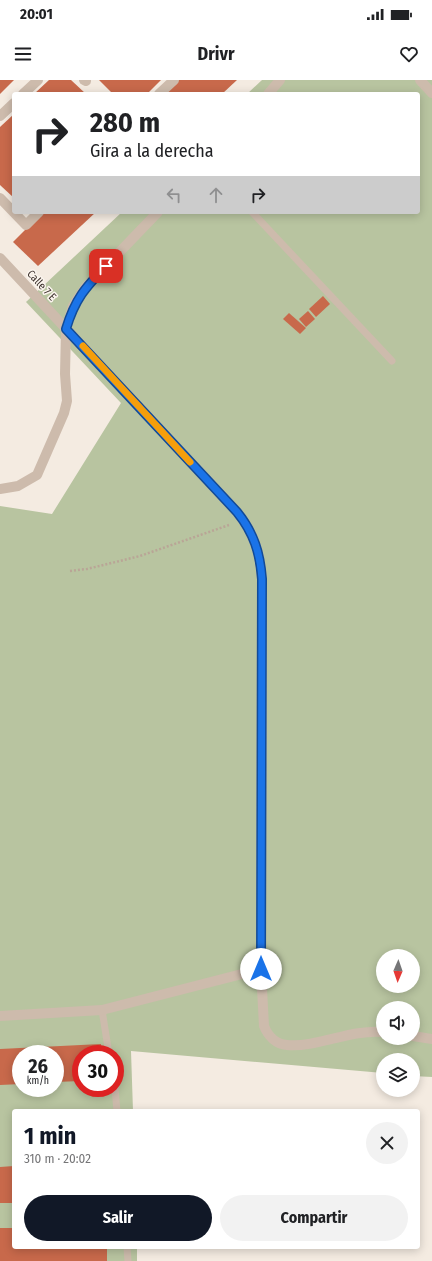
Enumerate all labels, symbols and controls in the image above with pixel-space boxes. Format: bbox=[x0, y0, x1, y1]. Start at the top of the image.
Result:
text: 20:01 bbox=[20, 5, 53, 23]
icon: menu bbox=[12, 43, 34, 65]
text: Drivr bbox=[197, 43, 235, 65]
icon: heart bbox=[398, 43, 420, 65]
text: 280 m bbox=[90, 106, 160, 139]
icon: right bbox=[24, 108, 76, 160]
text: Gira a la derecha bbox=[90, 140, 214, 162]
icon: left bbox=[163, 184, 185, 206]
icon: ahead bbox=[205, 184, 227, 206]
icon: right bbox=[247, 184, 269, 206]
pin bbox=[89, 249, 123, 283]
icon: arrive bbox=[95, 255, 117, 277]
street label: Calle 7 E bbox=[24, 267, 59, 303]
position arrow bbox=[240, 948, 282, 990]
north arrow bbox=[376, 949, 420, 993]
map controls bbox=[376, 949, 420, 1097]
button: sound bbox=[376, 1001, 420, 1045]
speed limit sign: 30 bbox=[72, 1045, 124, 1097]
button: layers bbox=[376, 1053, 420, 1097]
text: 26 bbox=[28, 1054, 48, 1078]
text: km/h bbox=[27, 1075, 49, 1087]
text: 1 min bbox=[24, 1122, 76, 1150]
button: close bbox=[366, 1122, 408, 1164]
text: 310 m · 20:02 bbox=[24, 1151, 91, 1166]
button: Salir bbox=[24, 1195, 212, 1241]
button: Compartir bbox=[220, 1195, 408, 1241]

